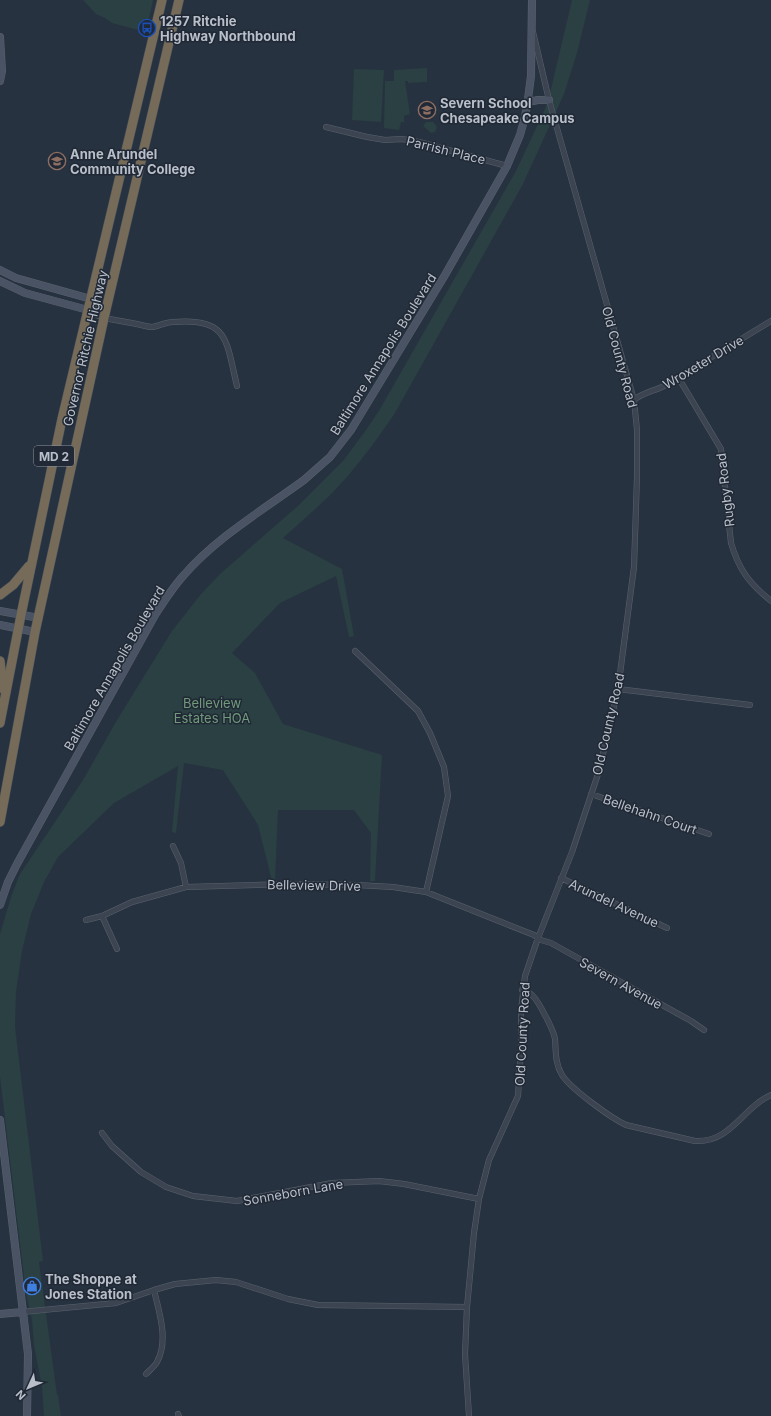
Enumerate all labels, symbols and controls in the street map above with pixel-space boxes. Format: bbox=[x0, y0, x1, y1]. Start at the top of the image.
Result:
place label: 1257 Ritchie Highway Northbound bbox=[160, 13, 296, 44]
bus stop icon: 1257 Ritchie Highway Northbound bbox=[137, 18, 157, 38]
place label: Severn School Chesapeake Campus bbox=[440, 95, 575, 126]
school or university icon: Severn School Chesapeake Campus bbox=[417, 100, 437, 120]
street label: Parrish Place bbox=[405, 132, 487, 168]
place label: Anne Arundel Community College bbox=[70, 146, 196, 177]
school or university icon: Anne Arundel Community College bbox=[47, 151, 67, 171]
street label: Governor Ritchie Highway bbox=[59, 268, 111, 428]
street label: Baltimore Annapolis Boulevard bbox=[327, 270, 439, 438]
street label: Old County Road bbox=[599, 305, 641, 409]
street label: Wroxeter Drive bbox=[660, 332, 746, 392]
road number: MD 2 bbox=[34, 446, 74, 466]
street label: Rugby Road bbox=[713, 452, 737, 528]
street label: Baltimore Annapolis Boulevard bbox=[60, 583, 168, 753]
street label: Old County Road bbox=[588, 671, 628, 777]
park label: Belleview Estates HOA bbox=[174, 695, 250, 726]
street label: Bellehahn Court bbox=[601, 790, 699, 838]
street label: Arundel Avenue bbox=[567, 875, 661, 931]
street label: Belleview Drive bbox=[267, 876, 361, 894]
street label: Severn Avenue bbox=[577, 954, 665, 1012]
street label: Old County Road bbox=[511, 982, 533, 1086]
street label: Sonneborn Lane bbox=[242, 1175, 344, 1209]
place label: The Shoppe at Jones Station bbox=[45, 1271, 137, 1302]
shop icon: The Shoppe at Jones Station bbox=[22, 1276, 42, 1296]
north arrow bbox=[8, 1368, 48, 1408]
text: N bbox=[13, 1387, 29, 1403]

